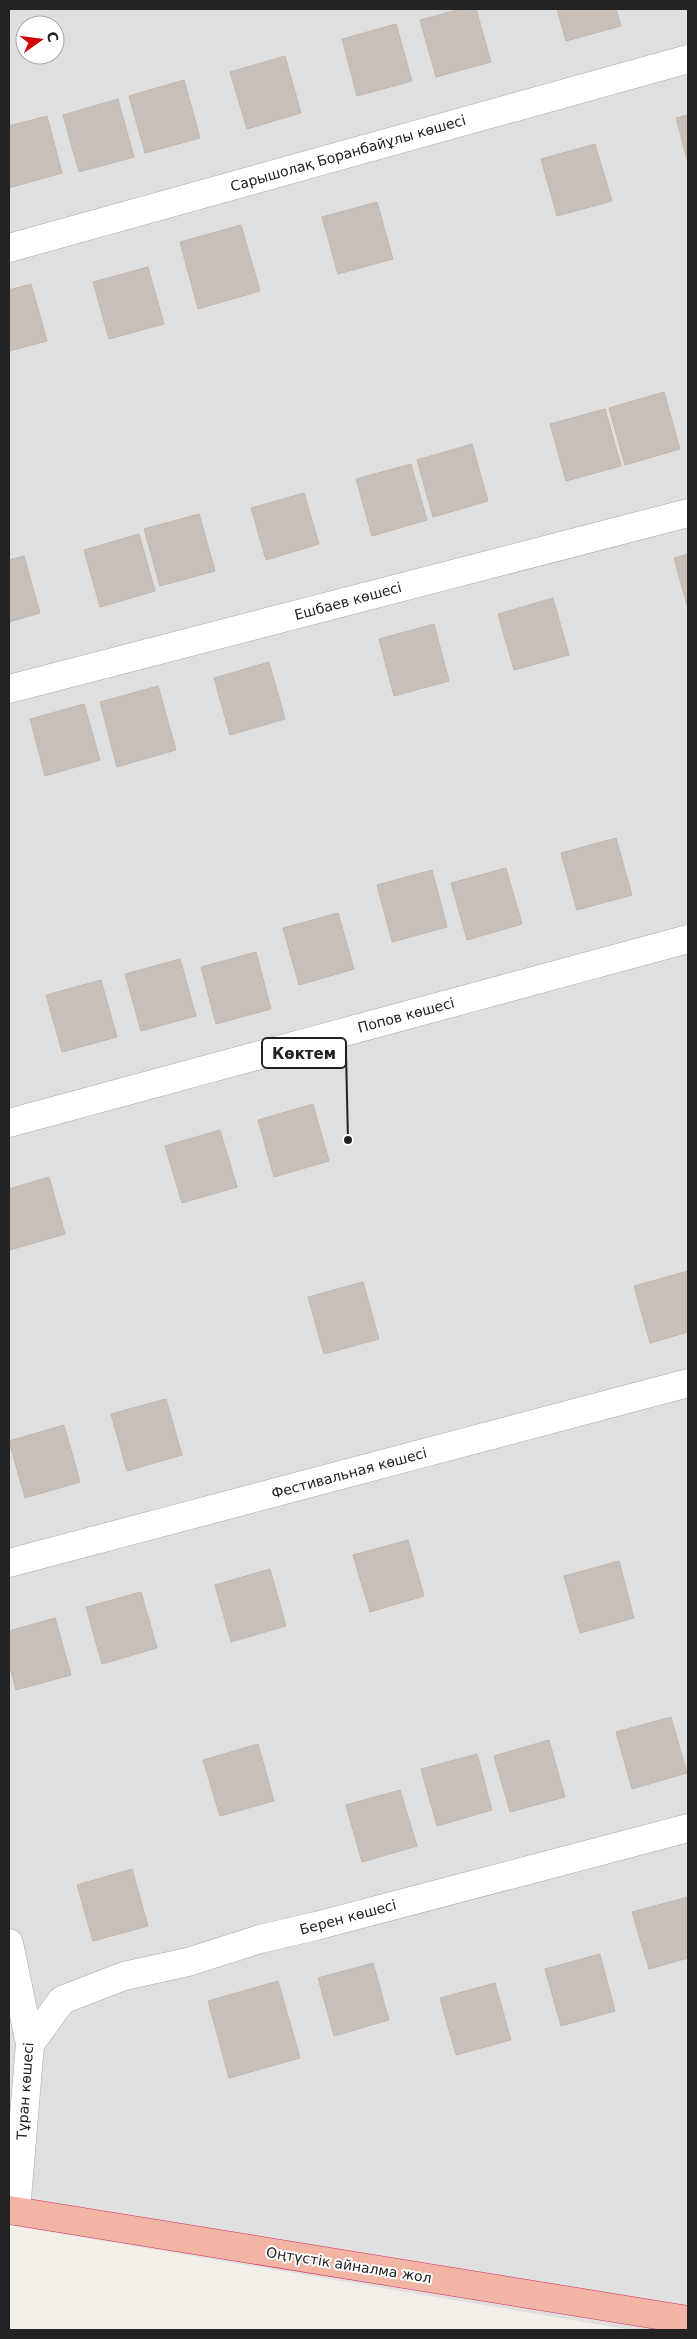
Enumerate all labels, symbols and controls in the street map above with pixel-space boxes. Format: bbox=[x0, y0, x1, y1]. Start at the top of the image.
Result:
north arrow bbox=[15, 15, 65, 65]
text: С bbox=[44, 30, 62, 44]
street label: Сарышолақ Боранбайұлы көшесі bbox=[229, 112, 467, 194]
street label: Ешбаев көшесі bbox=[293, 579, 403, 623]
street label: Попов көшесі bbox=[356, 994, 456, 1036]
callout: Көктем bbox=[262, 1038, 346, 1068]
text: Көктем bbox=[272, 1045, 336, 1063]
street label: Фестивальная көшесі bbox=[270, 1445, 428, 1501]
street label: Берен көшесі bbox=[298, 1896, 398, 1938]
street label: Тұран көшесі bbox=[14, 2042, 36, 2141]
street label: Оңтүстік айналма жол bbox=[265, 2244, 433, 2286]

